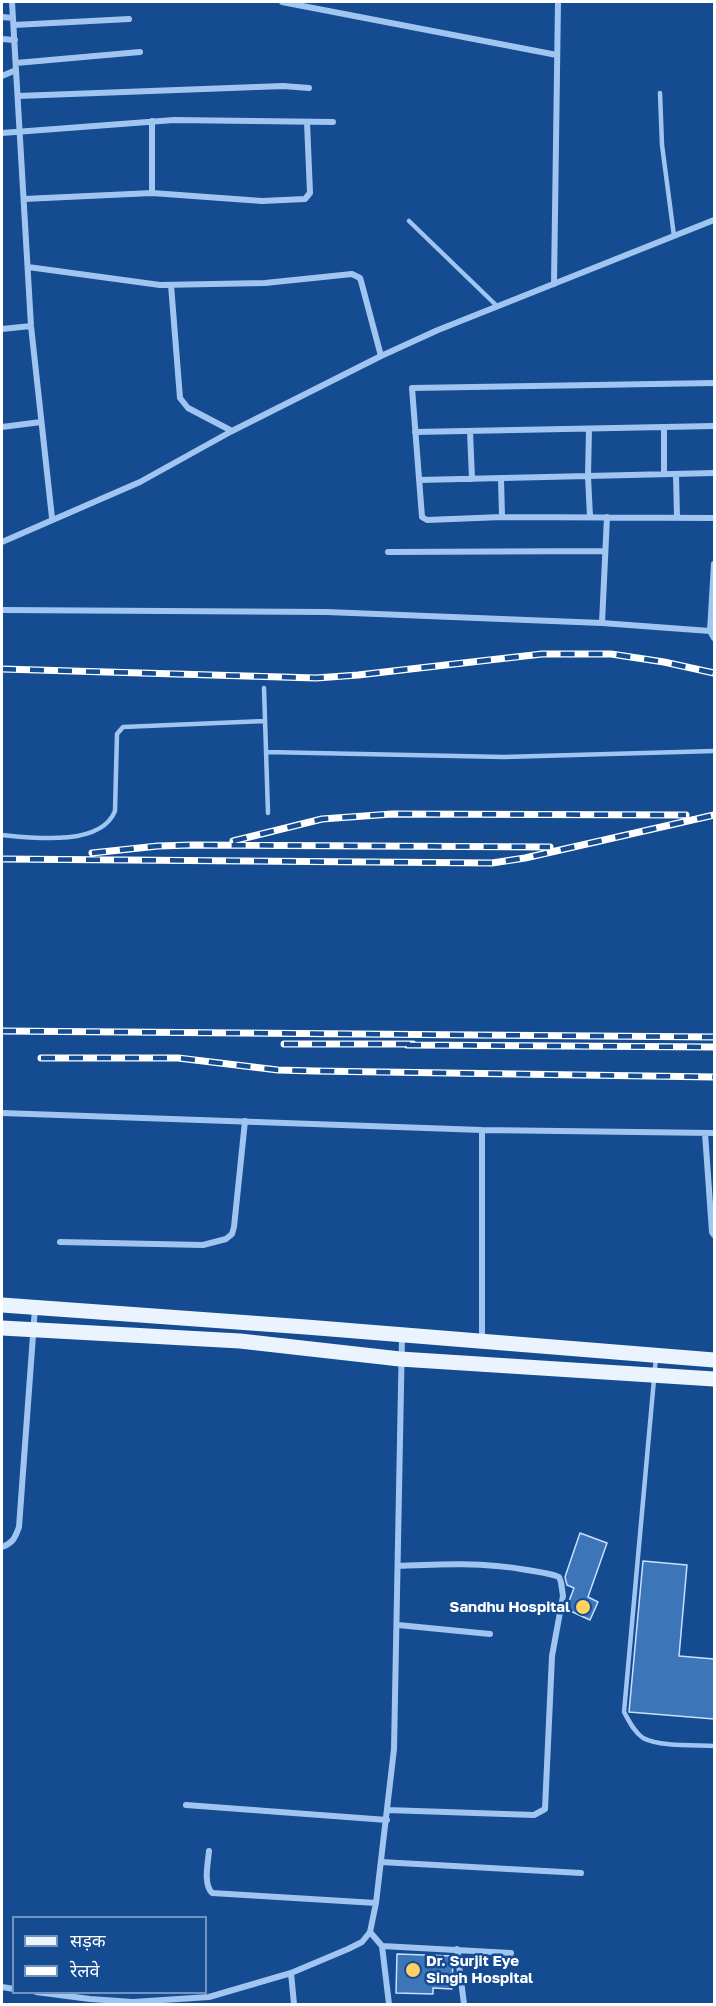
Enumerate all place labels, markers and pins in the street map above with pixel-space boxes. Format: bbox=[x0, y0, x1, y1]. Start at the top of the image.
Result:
place label: Sandhu Hospital bbox=[449, 1598, 570, 1616]
marker: Sandhu Hospital bbox=[574, 1598, 592, 1616]
place label: Dr. Surjit Eye Singh Hospital bbox=[426, 1952, 533, 1987]
marker: Dr. Surjit Eye Singh Hospital bbox=[404, 1961, 422, 1979]

